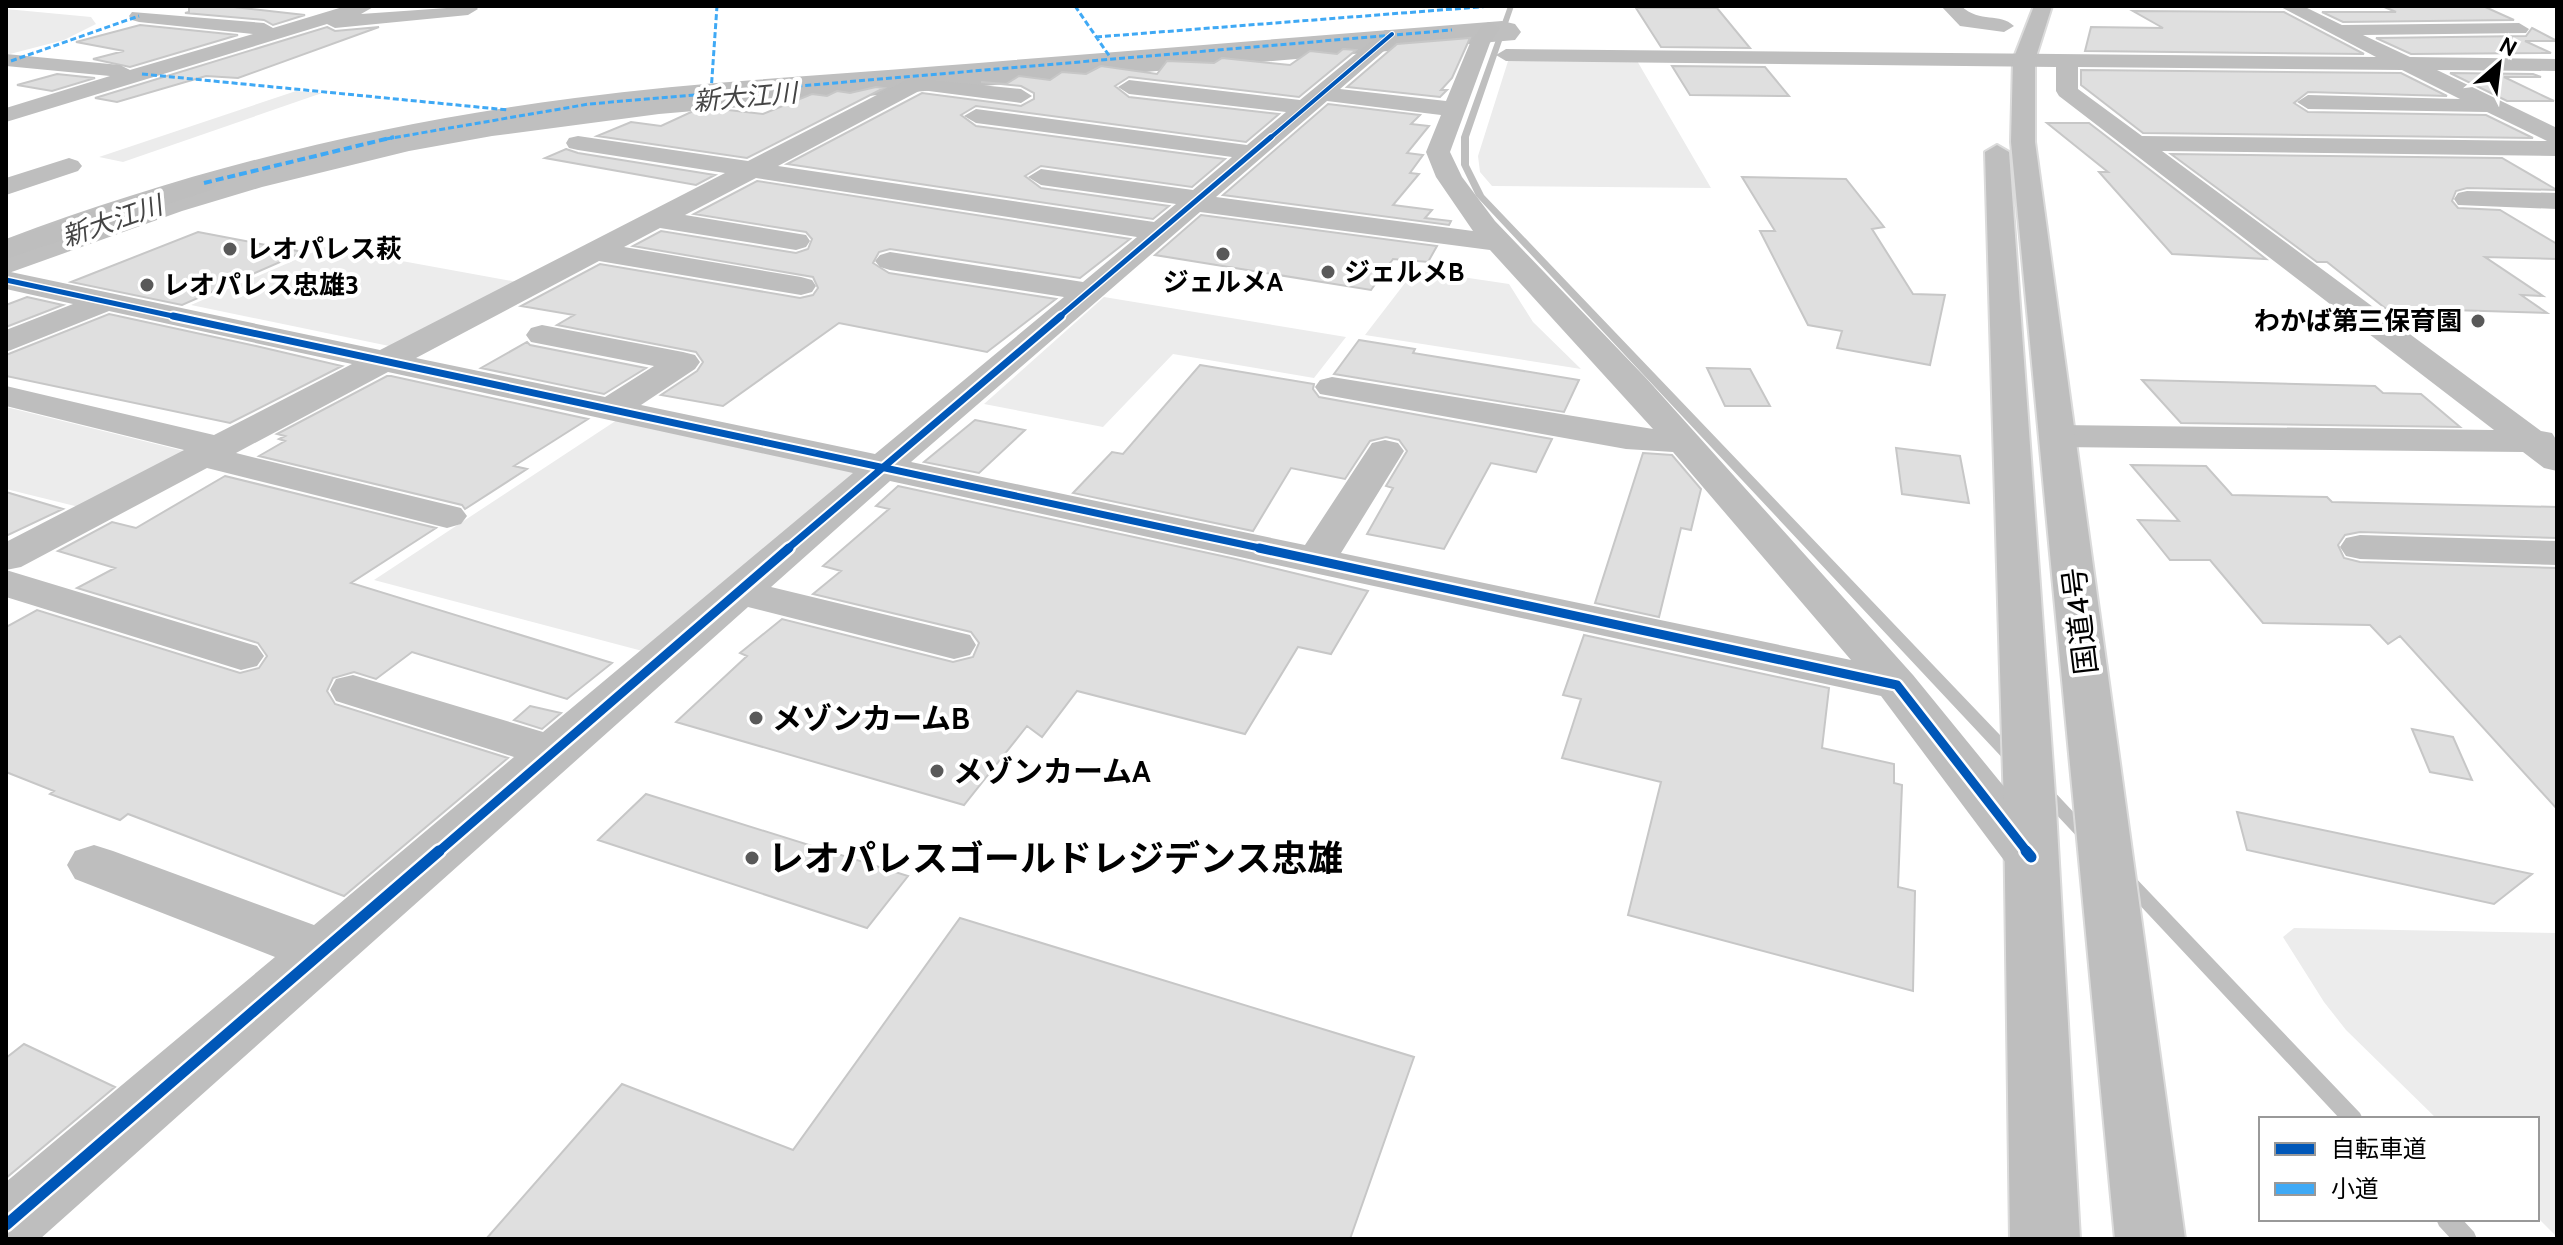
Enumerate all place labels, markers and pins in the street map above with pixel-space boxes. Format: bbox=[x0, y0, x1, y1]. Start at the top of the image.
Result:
place label: レオパレス萩 bbox=[246, 233, 402, 265]
marker: レオパレス萩 bbox=[221, 240, 239, 258]
marker: ジェルメA bbox=[1214, 245, 1232, 263]
place label: ジェルメB bbox=[1344, 256, 1464, 288]
marker: ジェルメB bbox=[1319, 263, 1337, 281]
place label: ジェルメA bbox=[1163, 266, 1284, 298]
place label: レオパレス忠雄3 bbox=[163, 269, 359, 301]
marker: レオパレス忠雄3 bbox=[138, 276, 156, 294]
place label: わかば第三保育園 bbox=[2254, 305, 2462, 337]
marker: わかば第三保育園 bbox=[2469, 312, 2487, 330]
place label: メゾンカームB bbox=[772, 700, 970, 737]
marker: メゾンカームB bbox=[747, 709, 765, 727]
place label: メゾンカームA bbox=[953, 753, 1151, 790]
marker: メゾンカームA bbox=[928, 762, 946, 780]
place label: レオパレスゴールドレジデンス忠雄 bbox=[768, 836, 1343, 880]
marker: レオパレスゴールドレジデンス忠雄 bbox=[743, 849, 761, 867]

